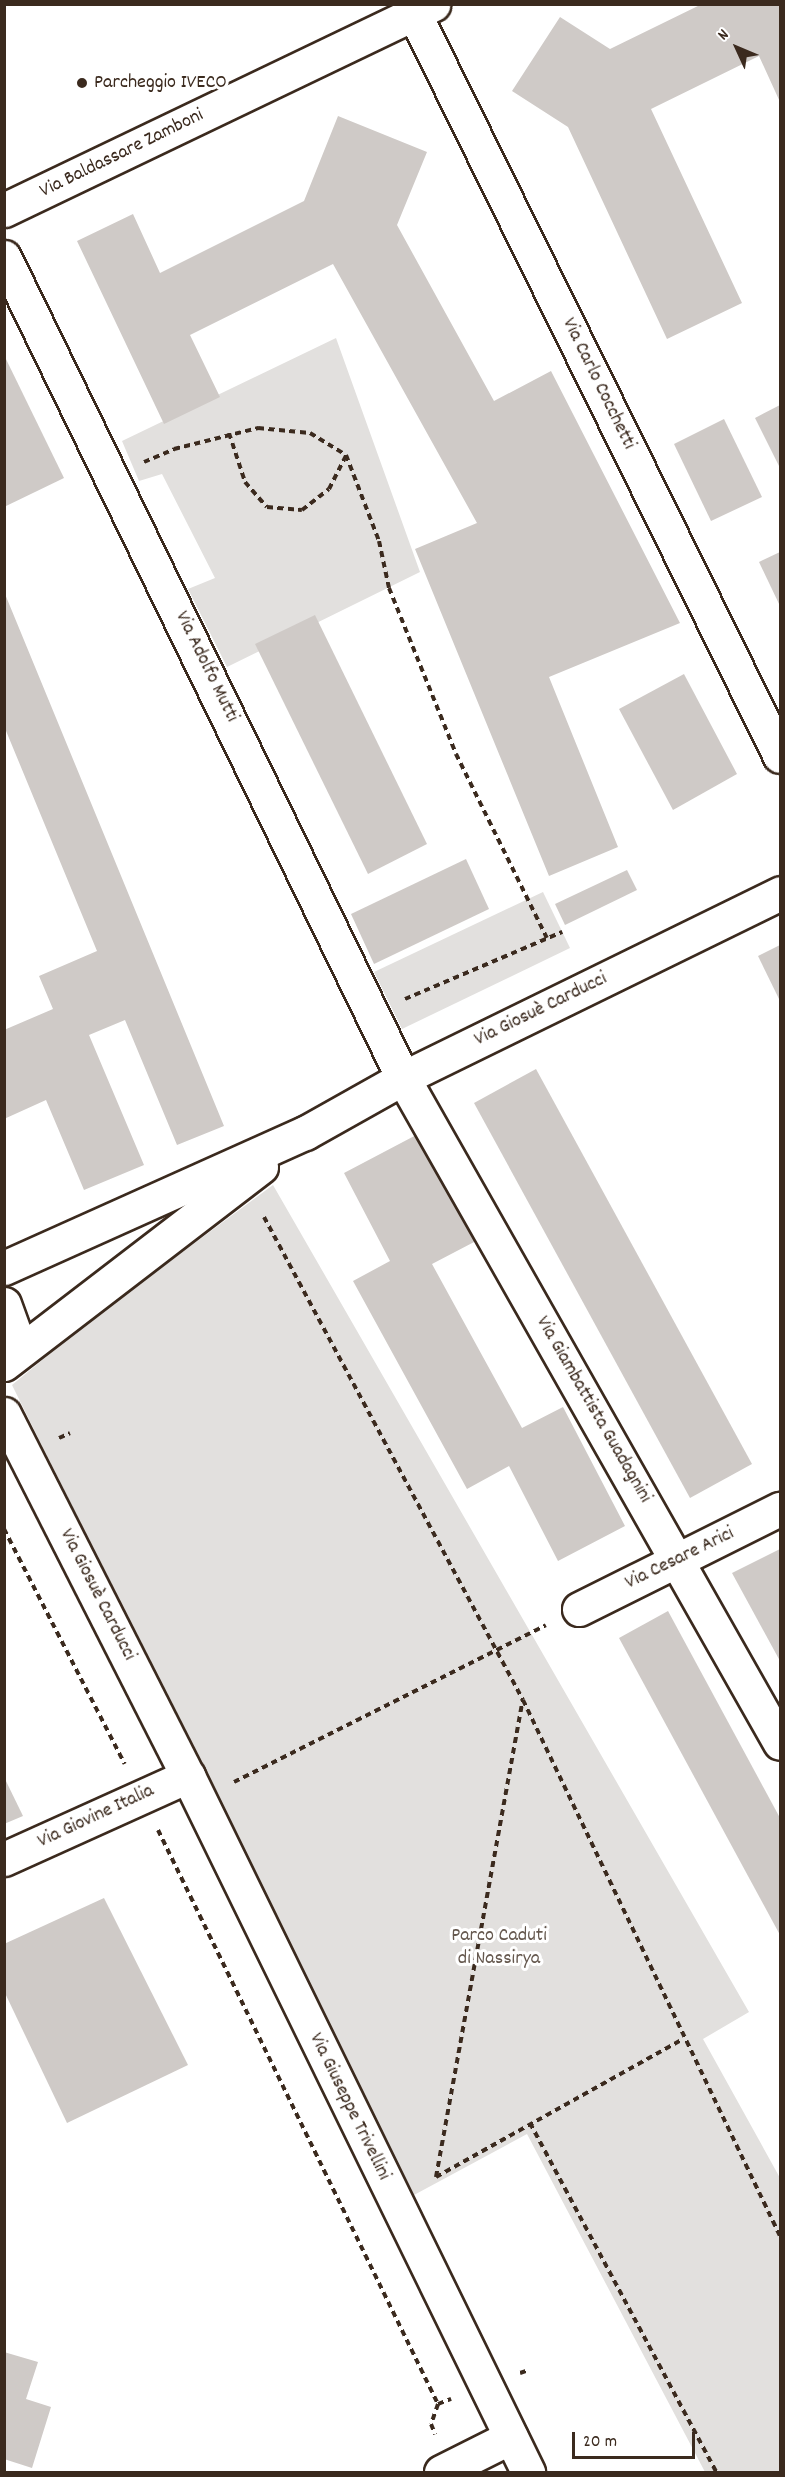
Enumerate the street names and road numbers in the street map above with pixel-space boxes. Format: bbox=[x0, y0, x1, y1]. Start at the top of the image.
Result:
street label: Via Baldassare Zamboni bbox=[36, 104, 208, 204]
street label: Via Carlo Cocchetti bbox=[556, 314, 640, 454]
street label: Via Adolfo Mutti bbox=[169, 608, 243, 726]
street label: Via Giosuè Carducci bbox=[471, 968, 611, 1052]
street label: Via Giambattista Guadagnini bbox=[530, 1312, 656, 1508]
street label: Via Cesare Arici bbox=[622, 1522, 738, 1596]
street label: Via Giosuè Carducci bbox=[53, 1525, 141, 1665]
street label: Via Giovine Italia bbox=[34, 1780, 158, 1854]
street label: Via Giuseppe Trivellini bbox=[303, 2029, 395, 2185]

